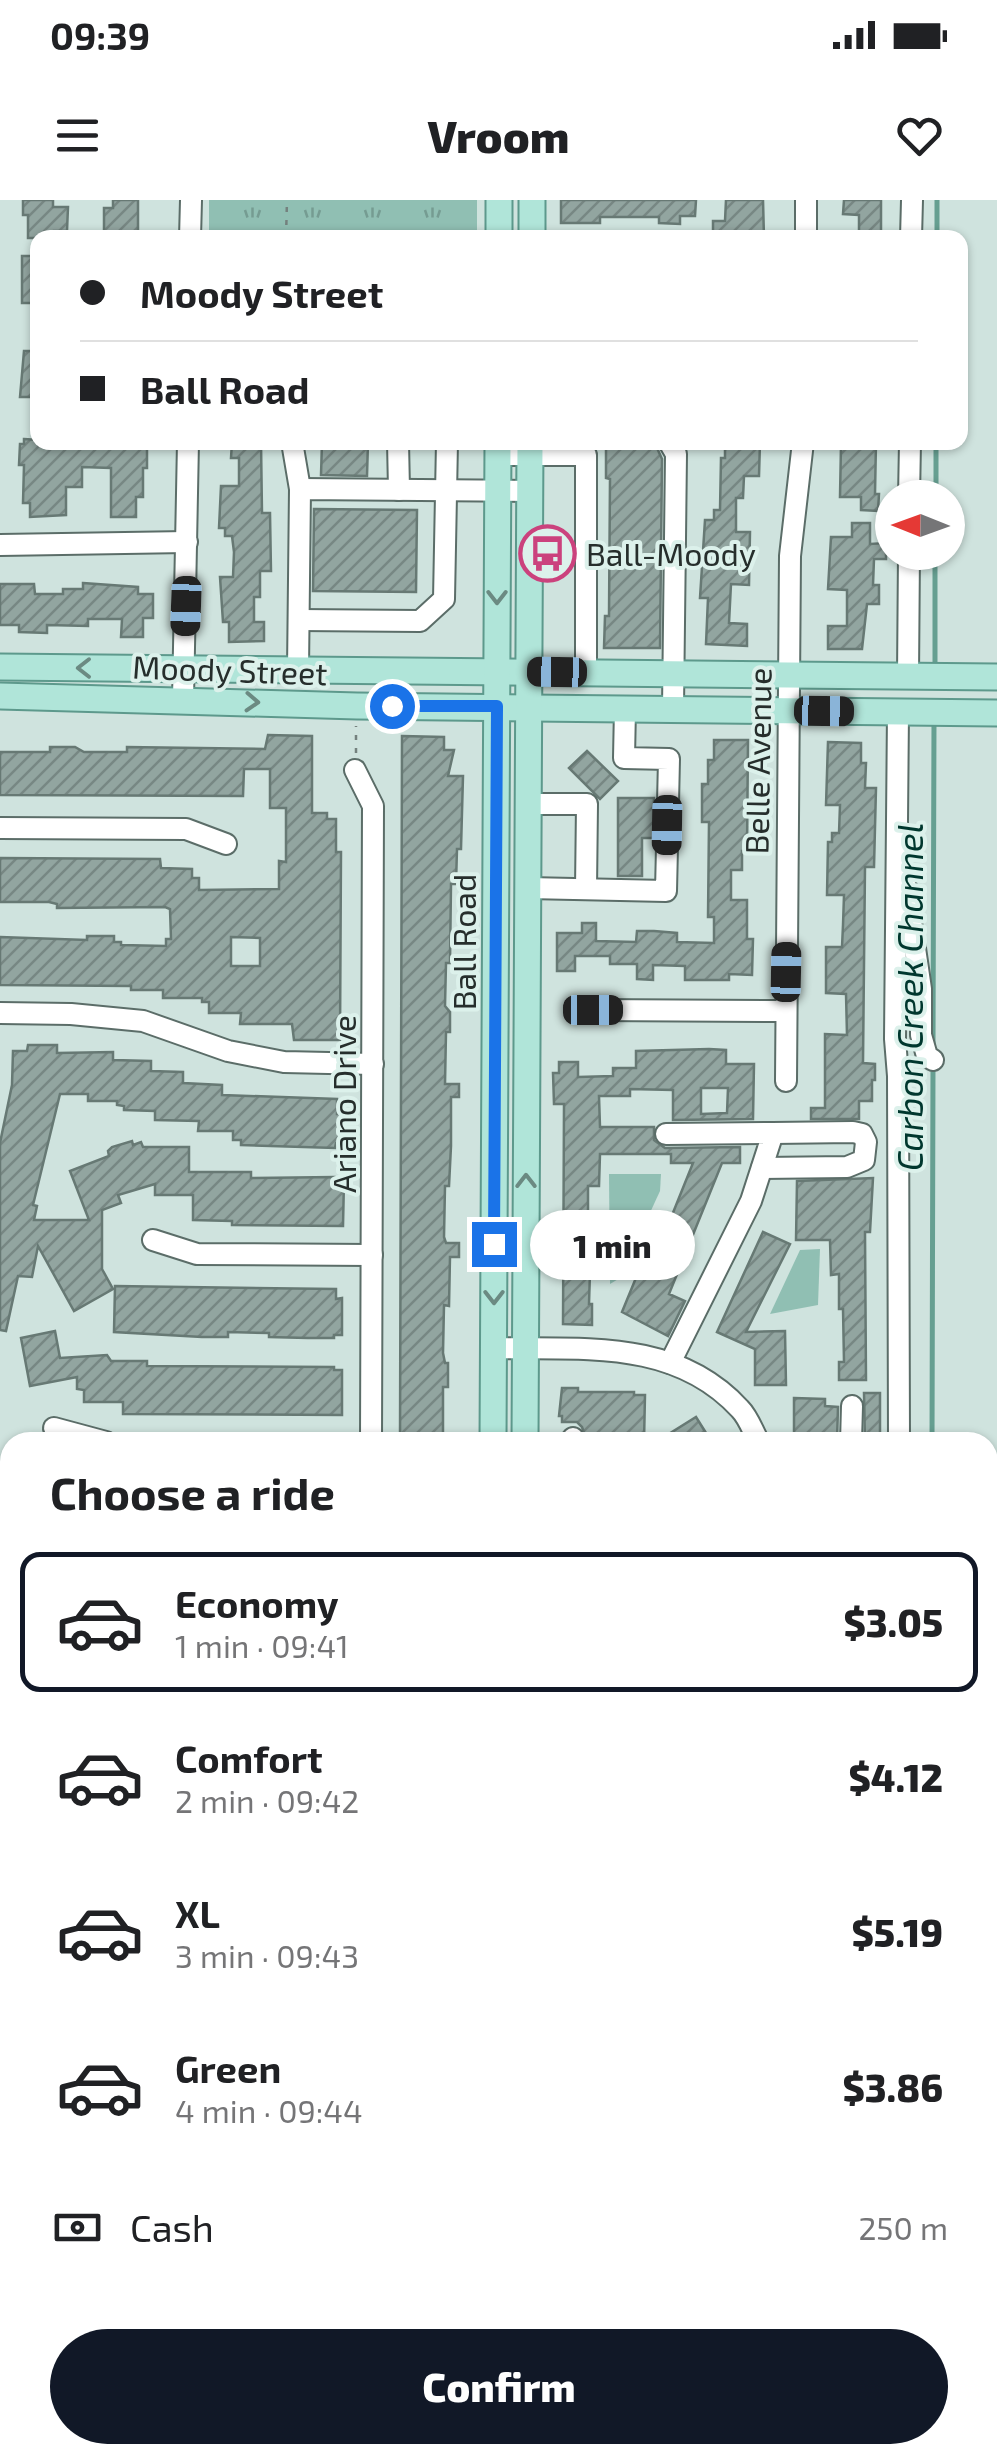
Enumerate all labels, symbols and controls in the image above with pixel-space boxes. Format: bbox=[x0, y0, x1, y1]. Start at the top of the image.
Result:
text: 09:39 bbox=[50, 12, 150, 58]
icon: menu bbox=[50, 108, 105, 163]
text: Vroom bbox=[428, 108, 569, 162]
icon: heart bbox=[892, 108, 947, 163]
text: Moody Street bbox=[140, 270, 383, 316]
text: Ball Road bbox=[140, 366, 309, 412]
north arrow bbox=[875, 480, 965, 570]
map controls bbox=[875, 480, 965, 570]
bus stop icon: Ball-Moody bbox=[517, 523, 577, 583]
place label: Ball-Moody bbox=[586, 534, 756, 572]
car bbox=[170, 575, 202, 637]
one-way arrow bbox=[486, 590, 508, 606]
street label: Moody Street bbox=[132, 647, 328, 691]
car bbox=[527, 656, 587, 688]
one-way arrow bbox=[76, 657, 92, 679]
street label: Belle Avenue bbox=[736, 667, 778, 855]
route start bbox=[370, 684, 415, 729]
one-way arrow bbox=[245, 691, 261, 712]
car bbox=[794, 695, 854, 727]
car bbox=[651, 795, 683, 855]
water label: Carbon Creek Channel bbox=[888, 823, 930, 1171]
street label: Ball Road bbox=[444, 874, 482, 1010]
car bbox=[770, 942, 802, 1002]
car bbox=[563, 995, 623, 1025]
street label: Ariano Drive bbox=[324, 1015, 362, 1193]
one-way arrow bbox=[515, 1173, 537, 1188]
callout: 1 min bbox=[529, 1209, 694, 1279]
route end bbox=[472, 1222, 517, 1267]
text: 1 min bbox=[573, 1226, 652, 1264]
one-way arrow bbox=[483, 1290, 505, 1305]
text: Choose a ride bbox=[50, 1465, 335, 1519]
icon: car bbox=[55, 1577, 145, 1667]
text: Economy bbox=[175, 1580, 339, 1626]
text: $3.05 bbox=[843, 1599, 943, 1645]
text: 1 min · 09:41 bbox=[175, 1626, 349, 1664]
icon: car bbox=[55, 1732, 145, 1822]
text: Comfort bbox=[175, 1735, 323, 1781]
text: $4.12 bbox=[848, 1754, 943, 1800]
text: 2 min · 09:42 bbox=[175, 1781, 359, 1819]
icon: car bbox=[55, 1887, 145, 1977]
text: XL bbox=[175, 1890, 220, 1936]
text: $5.19 bbox=[851, 1909, 943, 1955]
text: 3 min · 09:43 bbox=[175, 1936, 359, 1974]
icon: car bbox=[55, 2042, 145, 2132]
text: Green bbox=[175, 2045, 281, 2091]
text: $3.86 bbox=[842, 2064, 943, 2110]
text: 4 min · 09:44 bbox=[175, 2091, 363, 2129]
icon: cash bbox=[50, 2200, 105, 2255]
text: Cash bbox=[130, 2204, 214, 2250]
text: 250 m bbox=[858, 2208, 948, 2246]
button: Confirm bbox=[50, 2329, 948, 2444]

